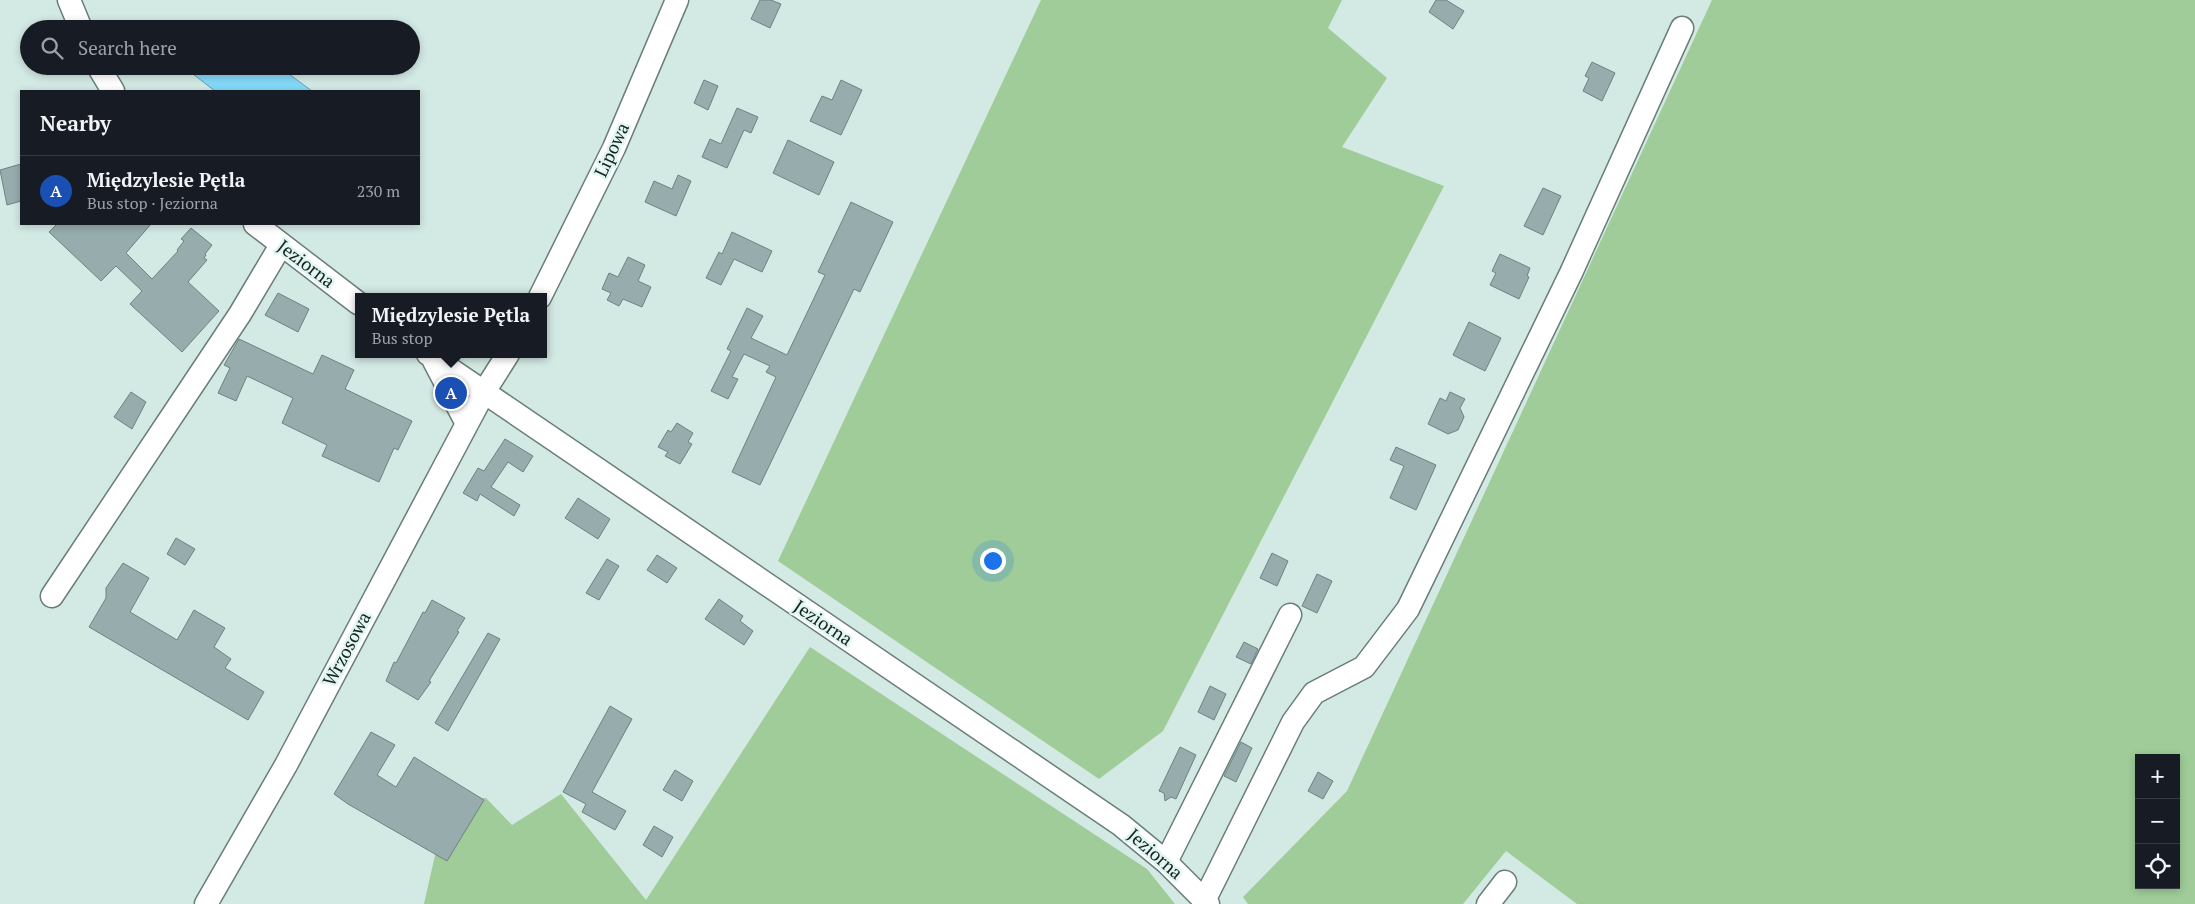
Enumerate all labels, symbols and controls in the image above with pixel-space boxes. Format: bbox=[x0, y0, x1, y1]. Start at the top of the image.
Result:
search box bbox=[20, 20, 420, 75]
icon: search bbox=[38, 34, 66, 62]
text: Search here bbox=[78, 35, 177, 60]
text: Nearby bbox=[40, 109, 111, 137]
street label: Lipowa bbox=[588, 118, 634, 181]
text: Międzylesie Pętla bbox=[87, 167, 245, 192]
text: A bbox=[50, 180, 62, 202]
text: 230 m bbox=[357, 180, 400, 202]
text: Bus stop · Jeziorna bbox=[87, 192, 218, 214]
street label: Jeziorna bbox=[273, 234, 340, 293]
popup bbox=[355, 293, 547, 358]
text: Międzylesie Pętla bbox=[372, 302, 530, 327]
text: Bus stop bbox=[372, 327, 432, 349]
pin: A bbox=[435, 374, 467, 412]
your location bbox=[980, 548, 1006, 574]
street label: Jeziorna bbox=[790, 594, 858, 651]
street label: Wrzosowa bbox=[317, 607, 376, 690]
map controls bbox=[2135, 754, 2180, 889]
button: + bbox=[2135, 754, 2180, 799]
button: − bbox=[2135, 799, 2180, 844]
street label: Jeziorna bbox=[1123, 823, 1188, 884]
button: locate bbox=[2135, 844, 2180, 889]

